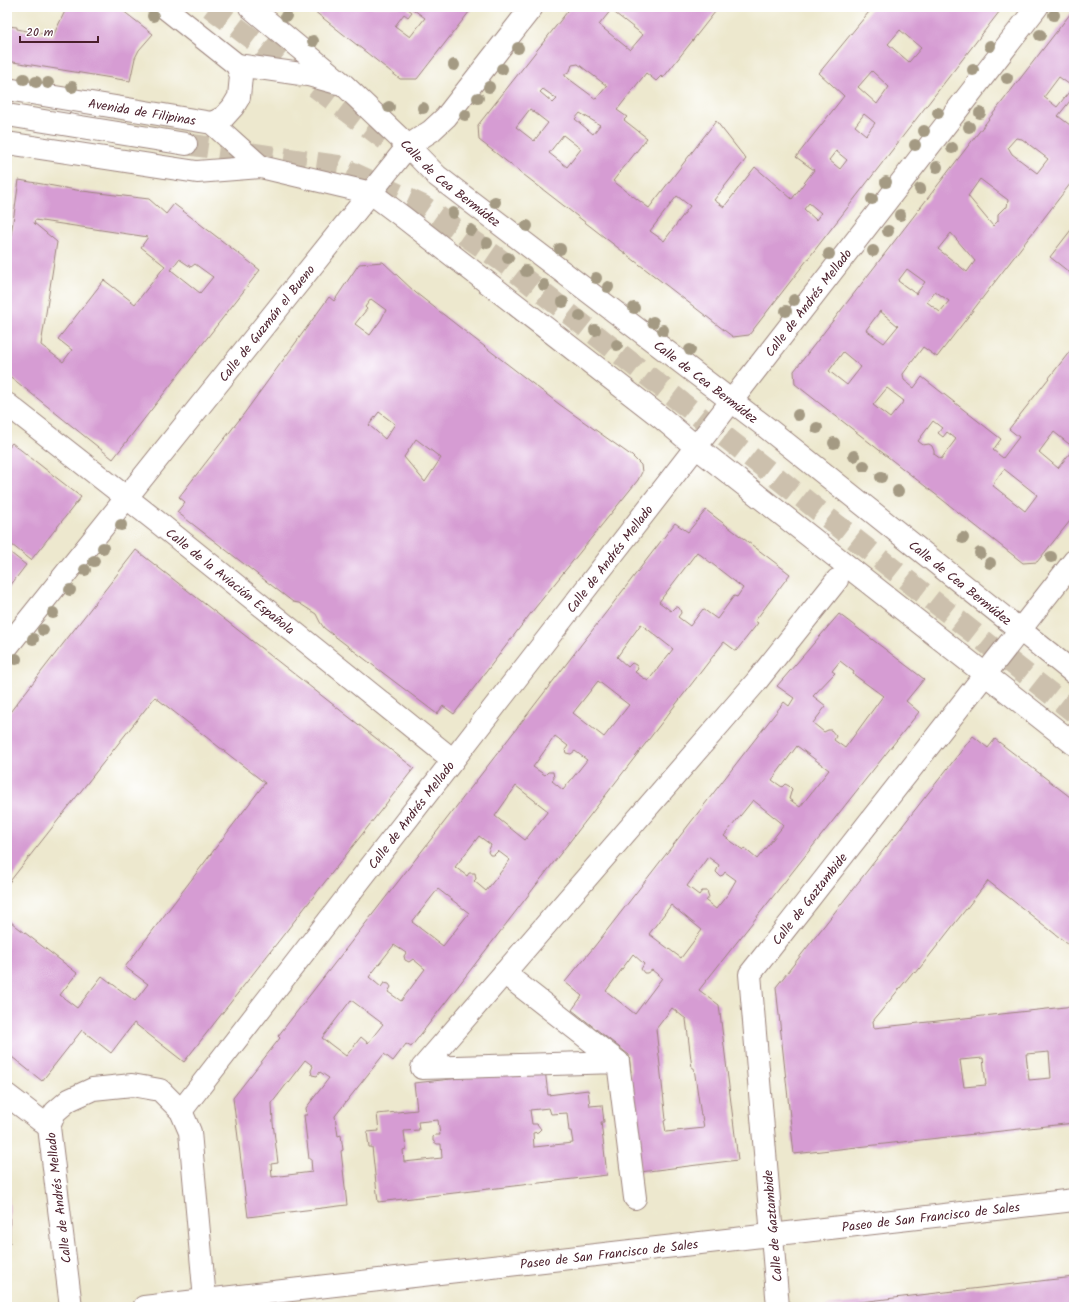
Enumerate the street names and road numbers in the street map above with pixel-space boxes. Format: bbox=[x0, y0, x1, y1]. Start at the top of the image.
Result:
street label: Avenida de Filipinas bbox=[86, 94, 198, 132]
street label: Calle de Cea Bermúdez bbox=[395, 135, 505, 233]
street label: Calle de Andrés Mellado bbox=[760, 245, 858, 362]
street label: Calle de Guzmán el Bueno bbox=[214, 261, 321, 387]
street label: Calle de Cea Bermúdez bbox=[648, 336, 762, 430]
street label: Calle de Andrés Mellado bbox=[562, 501, 659, 618]
street label: Calle de la Aviación Española bbox=[160, 523, 299, 641]
street label: Calle de Cea Bermúdez bbox=[903, 536, 1016, 632]
street label: Calle de Andrés Mellado bbox=[363, 757, 461, 874]
street label: Calle de Gaztambide bbox=[767, 849, 853, 950]
street label: Calle de Andrés Mellado bbox=[41, 1131, 78, 1265]
street label: Calle de Gaztambide bbox=[758, 1169, 789, 1283]
street label: Paseo de San Francisco de Sales bbox=[841, 1197, 1022, 1239]
street label: Paseo de San Francisco de Sales bbox=[519, 1234, 700, 1276]

